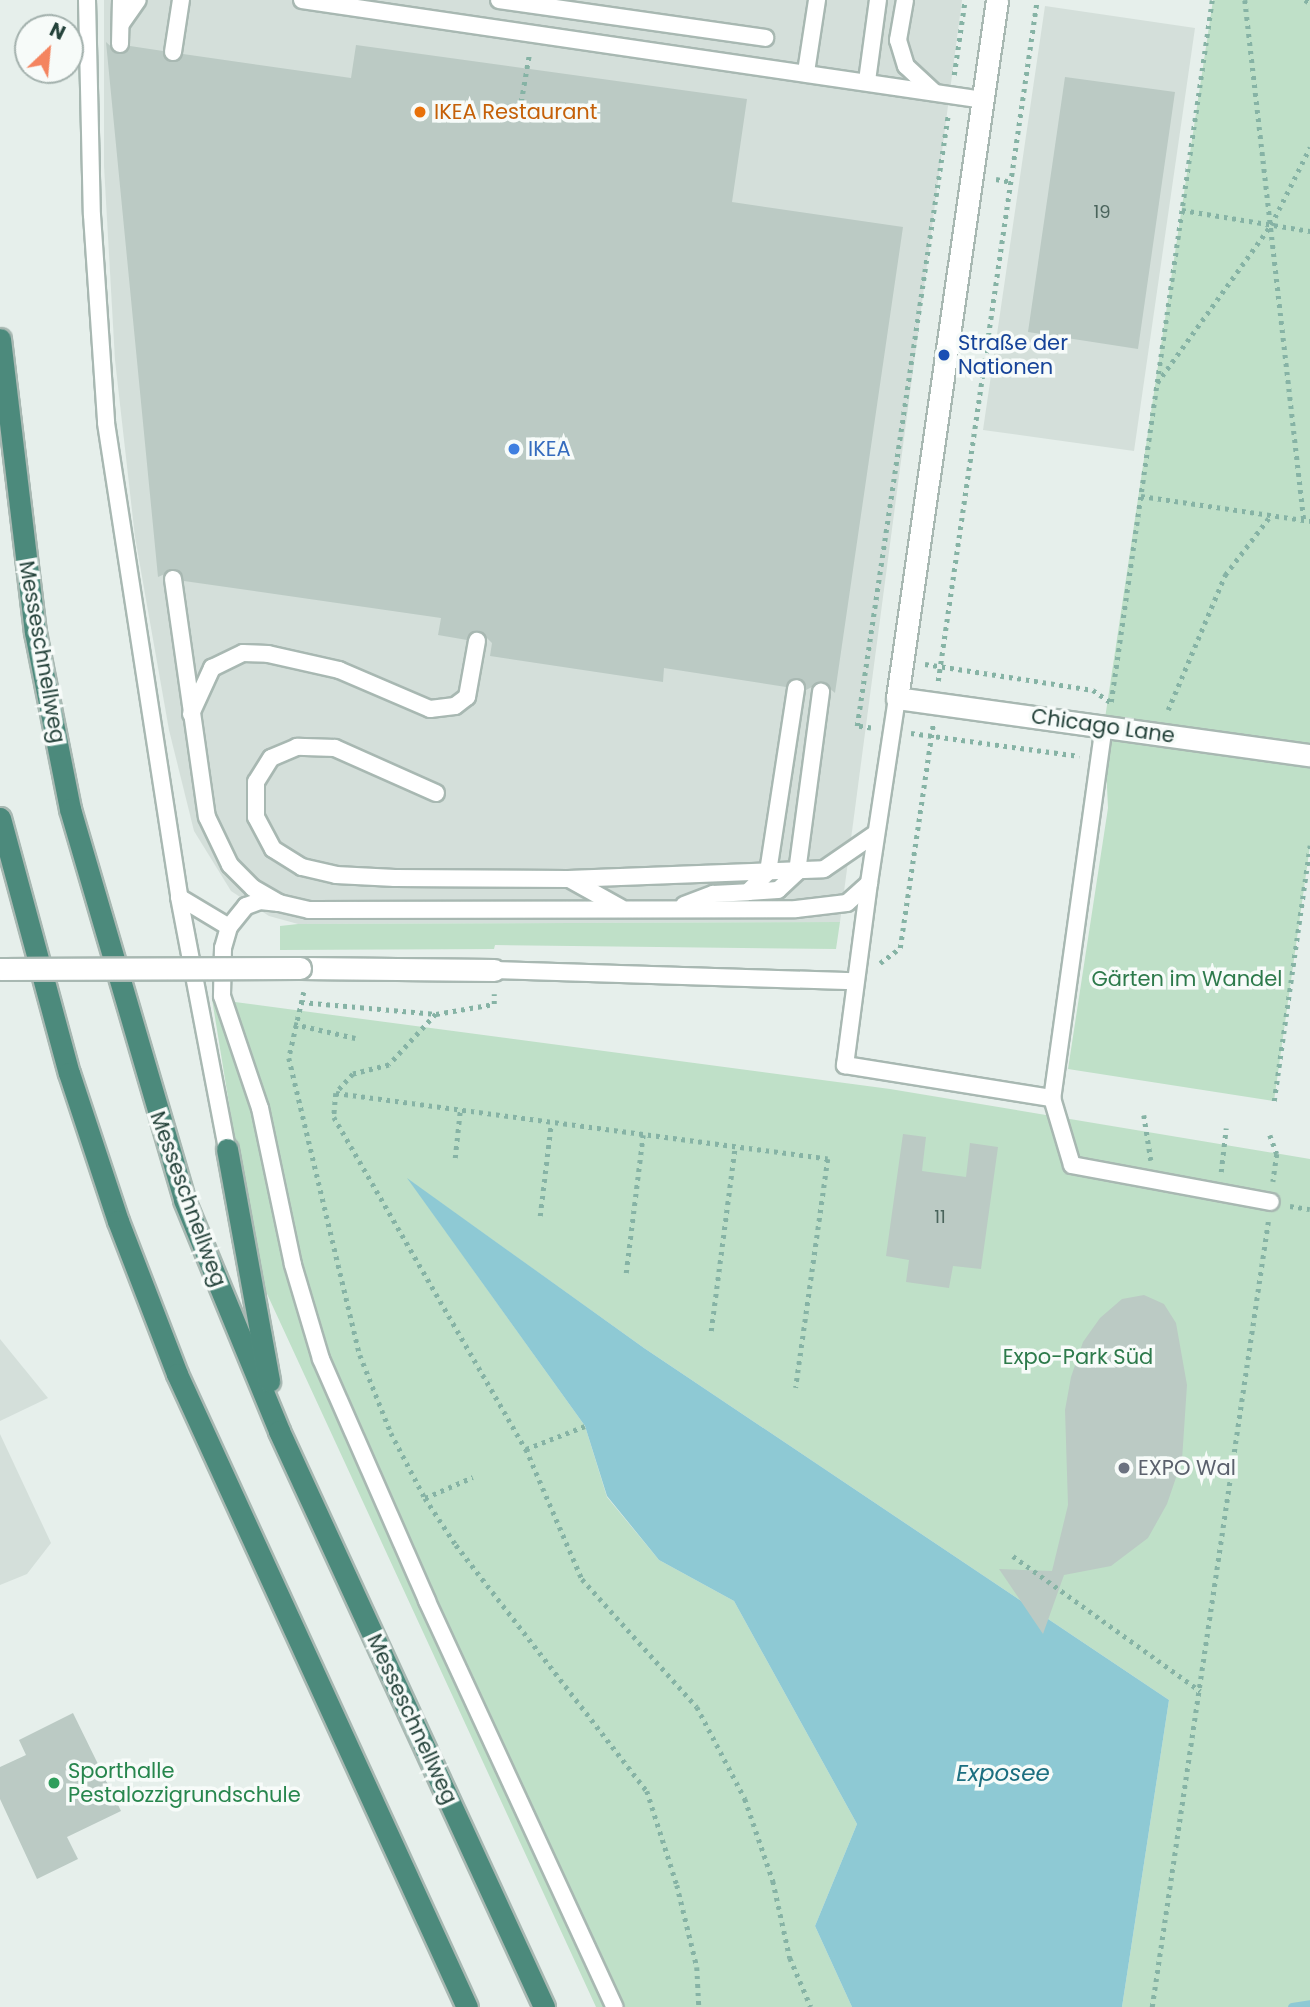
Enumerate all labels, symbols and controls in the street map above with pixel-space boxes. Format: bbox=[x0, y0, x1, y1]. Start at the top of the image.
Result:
north arrow bbox=[14, 14, 84, 84]
text: N bbox=[45, 16, 70, 47]
place label: IKEA Restaurant bbox=[434, 99, 597, 125]
marker: IKEA Restaurant bbox=[412, 104, 428, 120]
house number: 19 bbox=[1093, 201, 1111, 223]
place label: Straße der Nationen bbox=[958, 330, 1068, 380]
marker: Straße der Nationen bbox=[936, 347, 952, 363]
place label: IKEA bbox=[528, 436, 571, 462]
marker: IKEA bbox=[506, 441, 522, 457]
street label: Messeschnellweg bbox=[14, 559, 70, 745]
street label: Chicago Lane bbox=[1030, 703, 1176, 749]
park label: Gärten im Wandel bbox=[1092, 966, 1282, 992]
street label: Messeschnellweg bbox=[145, 1108, 231, 1290]
house number: 11 bbox=[934, 1206, 946, 1228]
park label: Expo-Park Süd bbox=[1003, 1344, 1153, 1370]
place label: EXPO Wal bbox=[1138, 1455, 1236, 1481]
marker: EXPO Wal bbox=[1116, 1460, 1132, 1476]
street label: Messeschnellweg bbox=[362, 1630, 462, 1808]
place label: Sporthalle Pestalozzigrundschule bbox=[68, 1758, 301, 1808]
water label: Exposee bbox=[956, 1759, 1050, 1787]
marker: Sporthalle Pestalozzigrundschule bbox=[46, 1775, 62, 1791]

